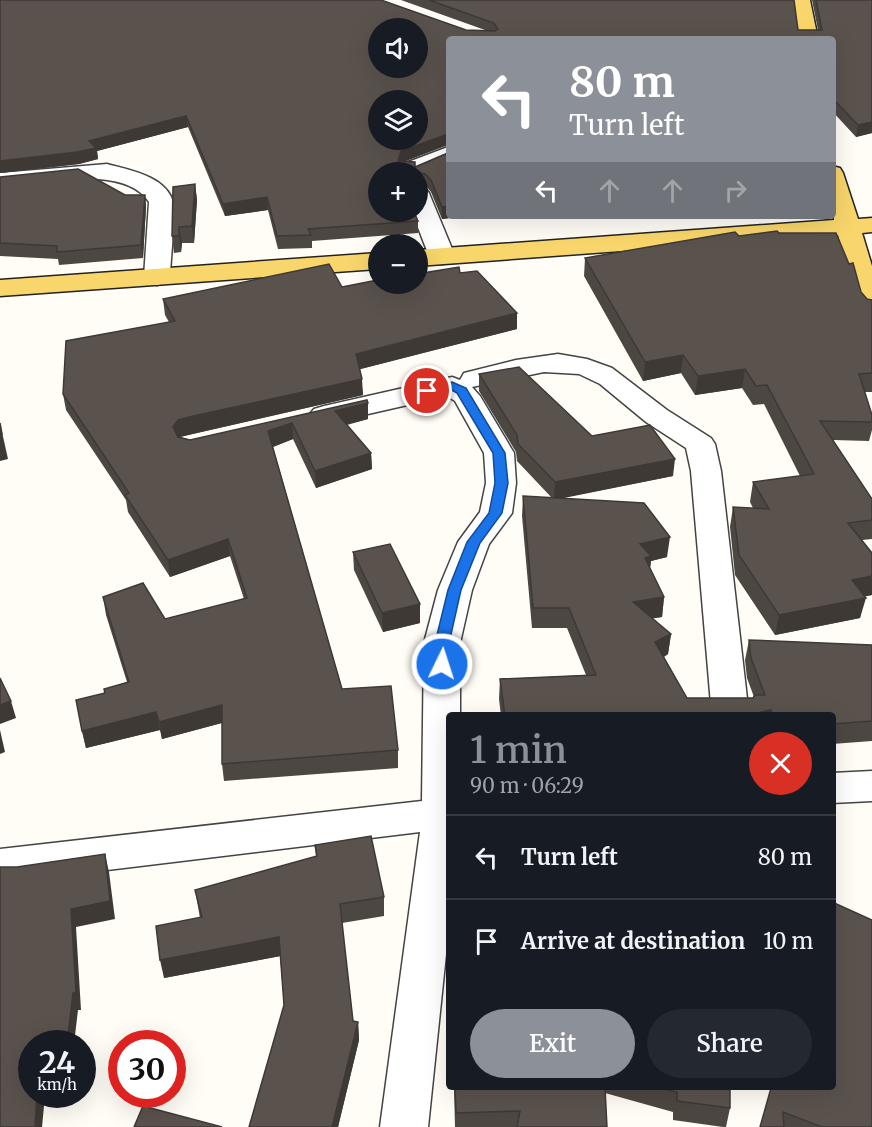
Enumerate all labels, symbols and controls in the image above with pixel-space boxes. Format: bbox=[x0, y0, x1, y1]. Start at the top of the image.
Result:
map controls bbox=[368, 18, 428, 294]
button: sound bbox=[368, 18, 428, 78]
text: 80 m bbox=[569, 56, 675, 108]
icon: left bbox=[470, 60, 548, 138]
button: layers bbox=[368, 90, 428, 150]
text: Turn left bbox=[569, 108, 684, 142]
button: + bbox=[368, 162, 428, 222]
icon: left bbox=[530, 174, 563, 207]
icon: ahead bbox=[593, 174, 626, 207]
icon: ahead bbox=[656, 174, 689, 207]
icon: right bbox=[719, 174, 752, 207]
button: − bbox=[368, 234, 428, 294]
pin bbox=[401, 365, 452, 416]
icon: arrive bbox=[410, 374, 443, 407]
position arrow bbox=[410, 632, 474, 696]
text: 1 min bbox=[470, 728, 567, 773]
button: close bbox=[749, 732, 812, 795]
text: 90 m · 06:29 bbox=[470, 773, 584, 798]
icon: left bbox=[470, 841, 503, 874]
text: Turn left bbox=[521, 843, 618, 871]
text: 80 m bbox=[758, 843, 812, 871]
icon: arrive bbox=[470, 925, 503, 958]
text: Arrive at destination bbox=[521, 927, 745, 955]
text: 10 m bbox=[763, 927, 813, 955]
button: Exit bbox=[470, 1009, 635, 1078]
button: Share bbox=[647, 1009, 812, 1078]
speed limit sign: 30 bbox=[108, 1030, 186, 1108]
text: 24 bbox=[39, 1043, 75, 1081]
text: km/h bbox=[37, 1075, 77, 1094]

